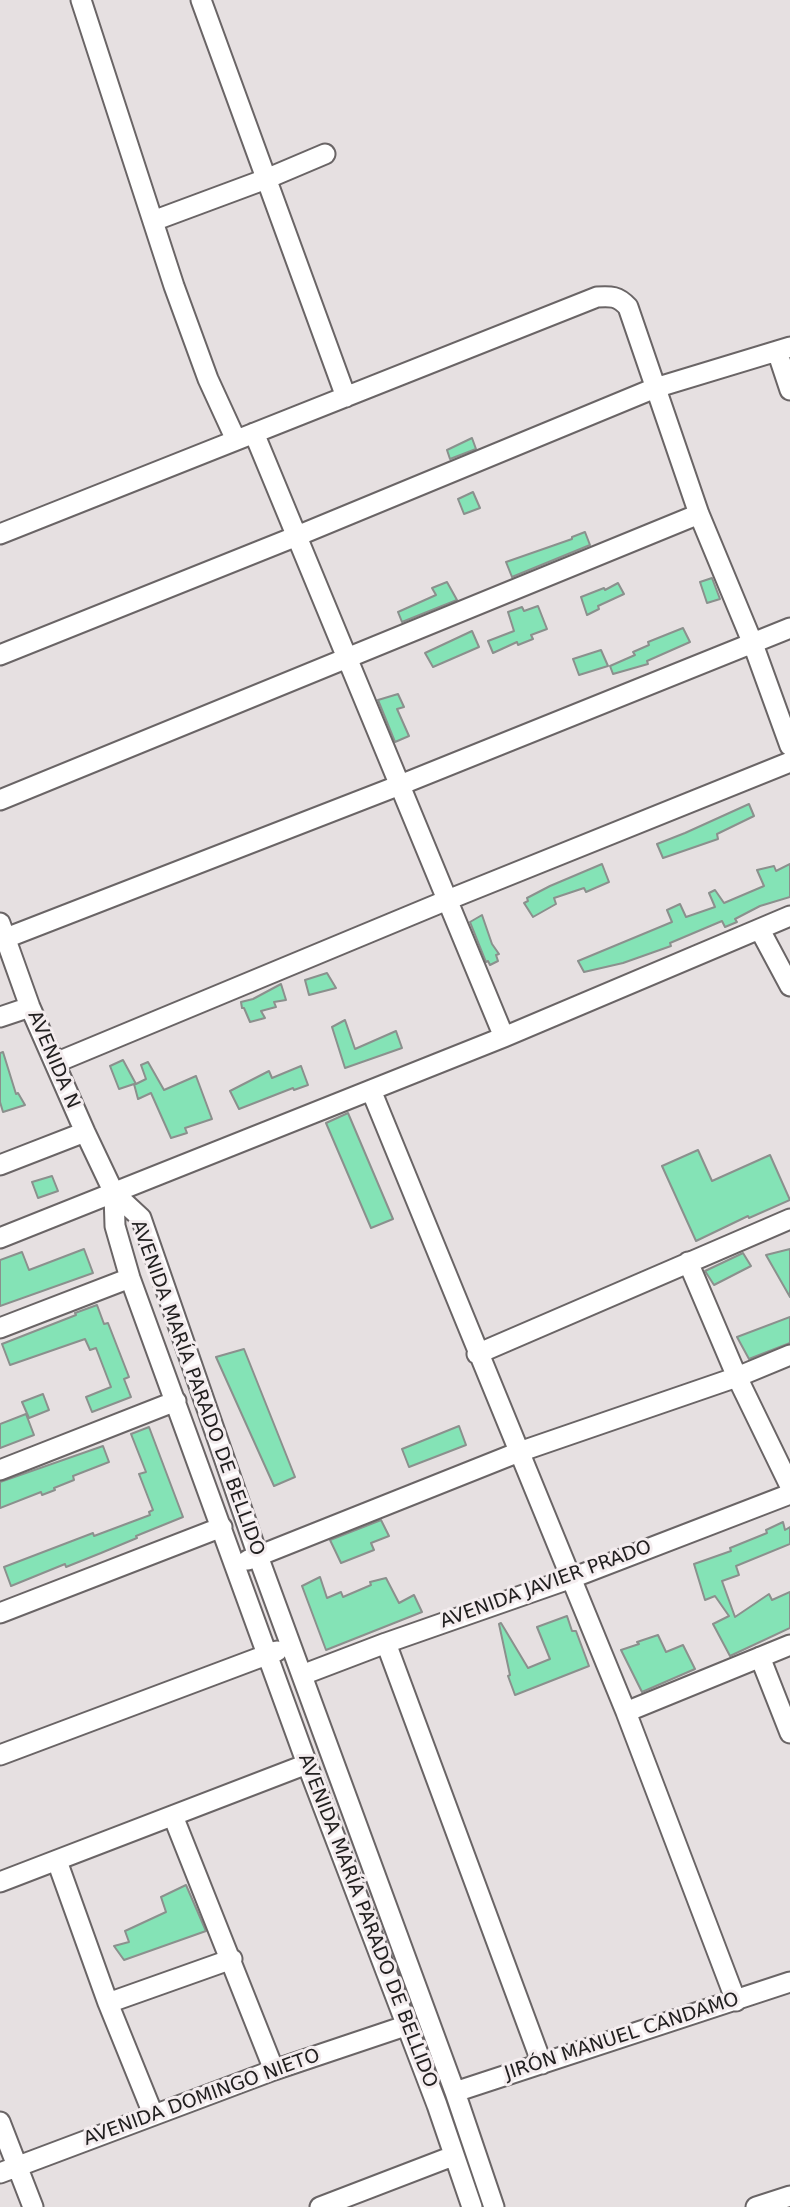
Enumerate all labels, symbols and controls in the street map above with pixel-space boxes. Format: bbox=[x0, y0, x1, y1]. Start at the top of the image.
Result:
street label: AVENIDA N bbox=[22, 1008, 84, 1112]
street label: AVENIDA MARÍA PARADO DE BELLIDO bbox=[125, 1217, 269, 1559]
street label: AVENIDA JAVIER PRADO bbox=[437, 1536, 655, 1634]
street label: AVENIDA MARÍA PARADO DE BELLIDO bbox=[293, 1751, 441, 2091]
street label: JIRÓN MANUEL CANDAMO bbox=[502, 1988, 742, 2086]
street label: AVENIDA DOMINGO NIETO bbox=[81, 2045, 323, 2151]

